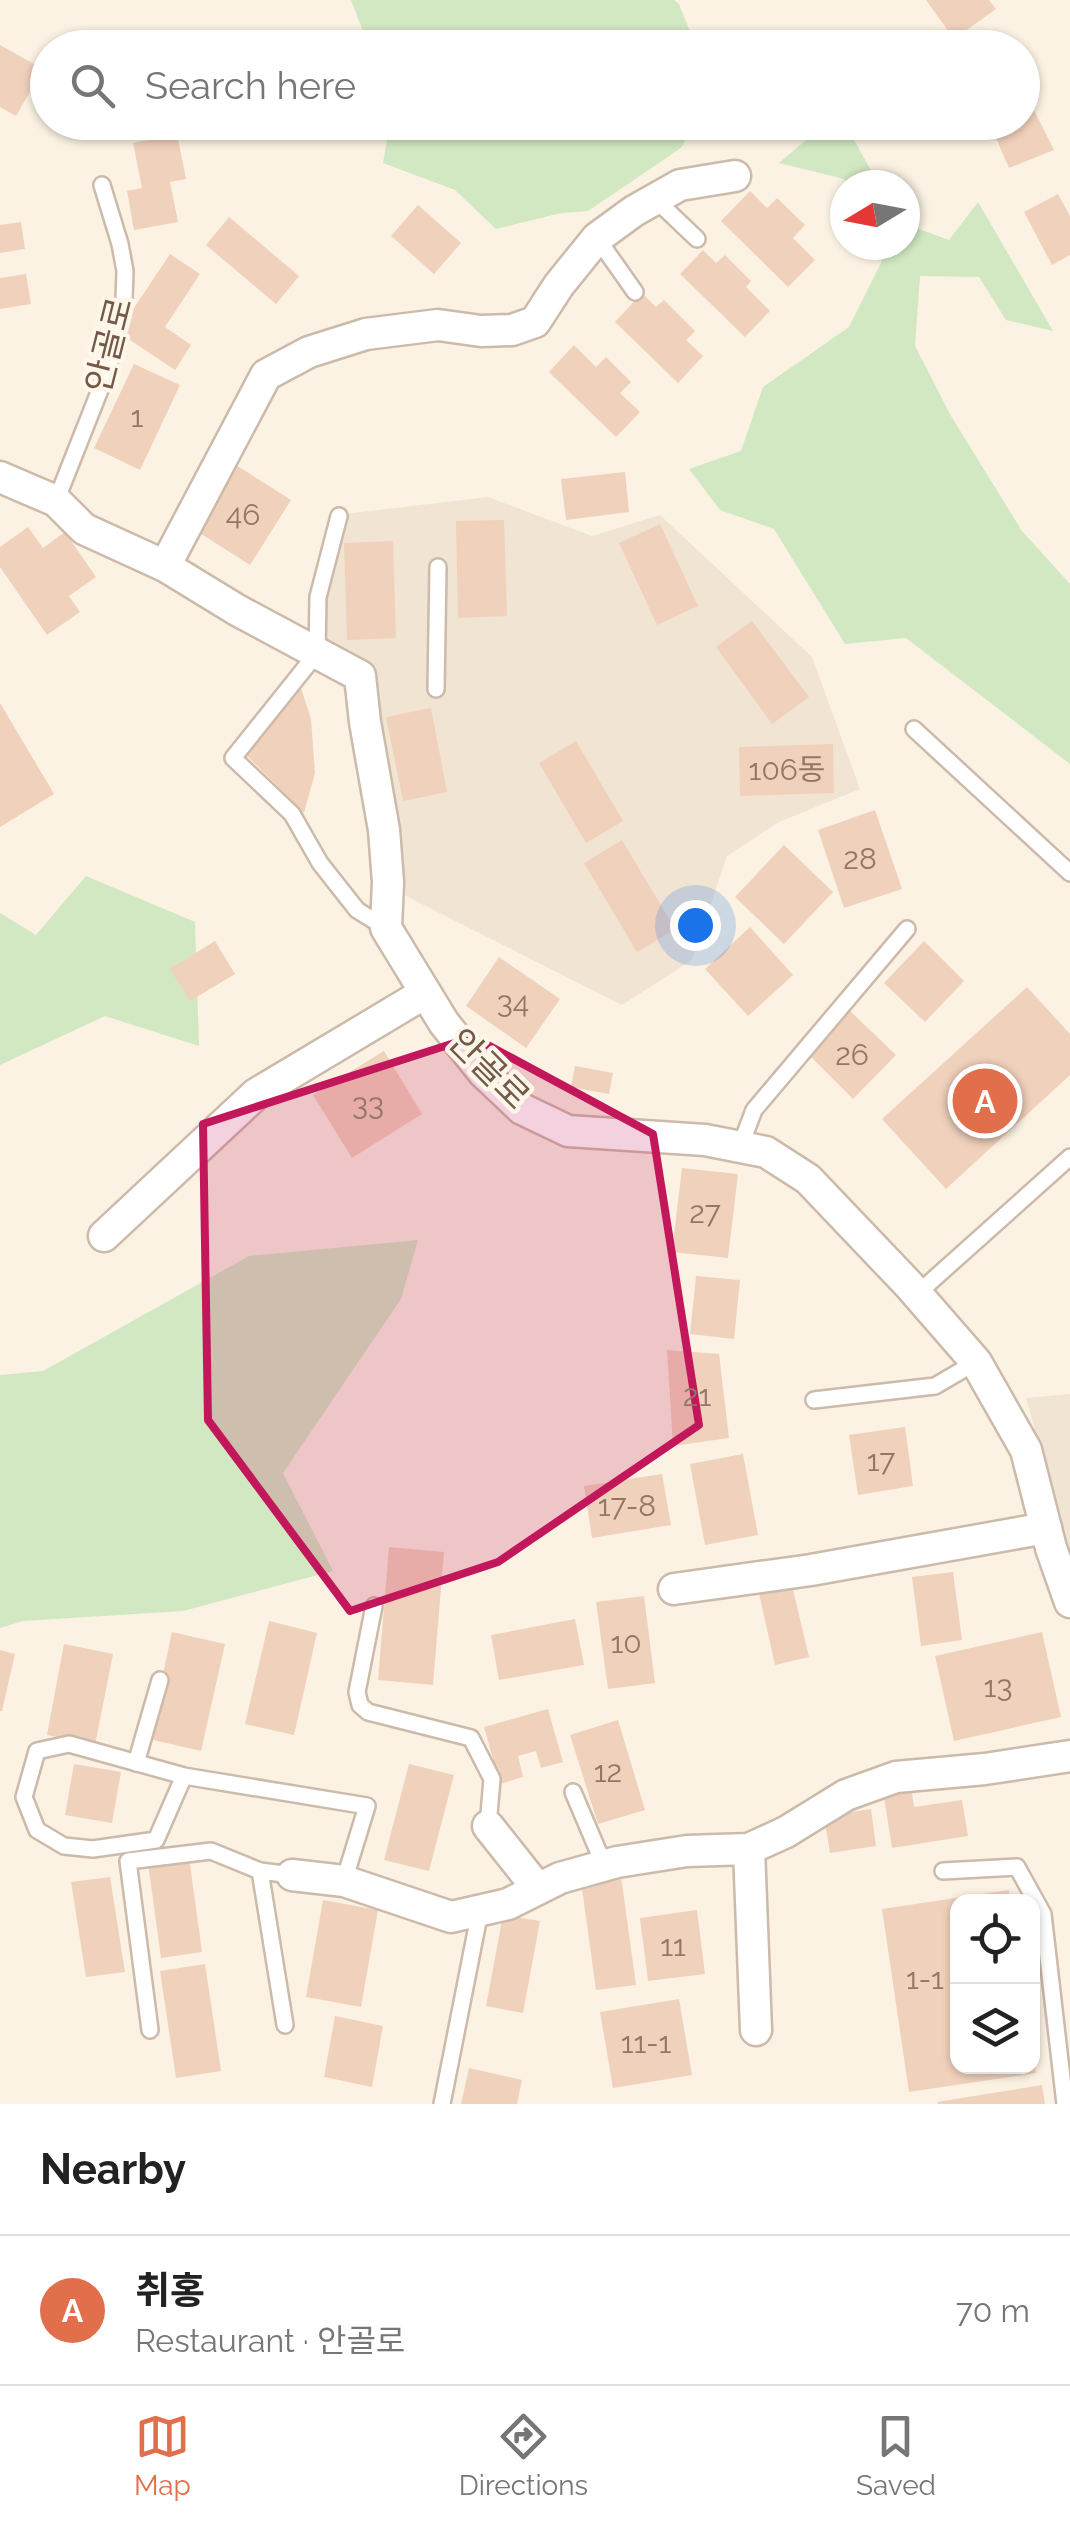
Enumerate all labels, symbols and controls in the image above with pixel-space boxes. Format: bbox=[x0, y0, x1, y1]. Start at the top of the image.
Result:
search box bbox=[30, 30, 1040, 140]
icon: search bbox=[65, 58, 120, 113]
text: Search here bbox=[145, 63, 356, 108]
north arrow bbox=[830, 170, 920, 260]
street label: 안골로 bbox=[77, 293, 140, 397]
house number: 1 bbox=[131, 399, 144, 434]
house number: 46 bbox=[226, 497, 260, 532]
house number: 106동 bbox=[749, 752, 825, 787]
house number: 28 bbox=[843, 841, 877, 876]
your location bbox=[670, 900, 721, 951]
house number: 34 bbox=[497, 985, 529, 1020]
street label: 안골로 bbox=[441, 1020, 538, 1117]
house number: 26 bbox=[835, 1037, 869, 1072]
pin: A bbox=[952, 1064, 1018, 1138]
house number: 33 bbox=[352, 1087, 384, 1122]
house number: 27 bbox=[689, 1195, 721, 1230]
house number: 21 bbox=[683, 1378, 711, 1413]
house number: 17 bbox=[867, 1443, 895, 1478]
house number: 17-8 bbox=[598, 1488, 656, 1523]
house number: 10 bbox=[610, 1625, 642, 1660]
house number: 13 bbox=[984, 1669, 1012, 1704]
house number: 12 bbox=[594, 1754, 622, 1789]
map controls bbox=[950, 1894, 1040, 2074]
button: locate bbox=[950, 1894, 1040, 1984]
house number: 11 bbox=[660, 1928, 686, 1963]
house number: 1-1 bbox=[906, 1961, 944, 1996]
button: layers bbox=[950, 1984, 1040, 2074]
house number: 11-1 bbox=[621, 2025, 671, 2060]
text: Nearby bbox=[40, 2145, 186, 2194]
text: 취홍 bbox=[135, 2268, 205, 2313]
text: A bbox=[62, 2292, 83, 2329]
text: 70 m bbox=[956, 2292, 1030, 2329]
text: Restaurant · 안골로 bbox=[135, 2322, 405, 2359]
tab: Map bbox=[134, 2409, 191, 2502]
tab: Directions bbox=[459, 2409, 588, 2502]
tab: Saved bbox=[856, 2409, 936, 2502]

